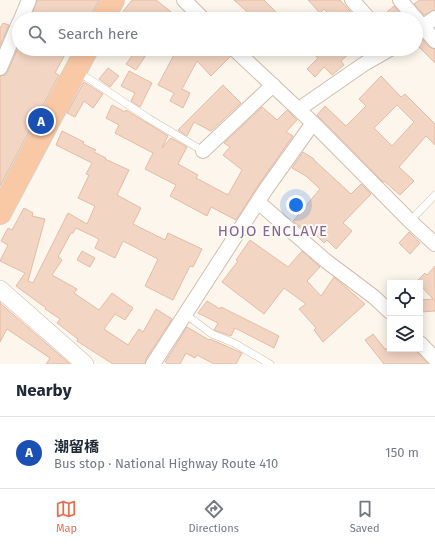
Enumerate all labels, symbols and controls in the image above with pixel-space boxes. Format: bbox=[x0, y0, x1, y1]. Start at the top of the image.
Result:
search box bbox=[12, 12, 423, 56]
icon: search bbox=[26, 23, 48, 45]
text: Search here bbox=[58, 25, 138, 43]
pin: A bbox=[28, 106, 54, 136]
your location bbox=[286, 195, 306, 215]
district label: HOJO ENCLAVE bbox=[218, 222, 328, 240]
map controls bbox=[387, 280, 423, 352]
button: locate bbox=[387, 280, 423, 316]
button: layers bbox=[387, 316, 423, 352]
text: Nearby bbox=[16, 380, 71, 401]
text: 潮留橋 bbox=[54, 438, 99, 456]
text: A bbox=[25, 445, 33, 460]
text: 150 m bbox=[385, 445, 419, 460]
text: Bus stop · National Highway Route 410 bbox=[54, 456, 278, 471]
tab: Map bbox=[55, 498, 77, 535]
tab: Directions bbox=[188, 498, 239, 535]
tab: Saved bbox=[350, 498, 380, 535]

